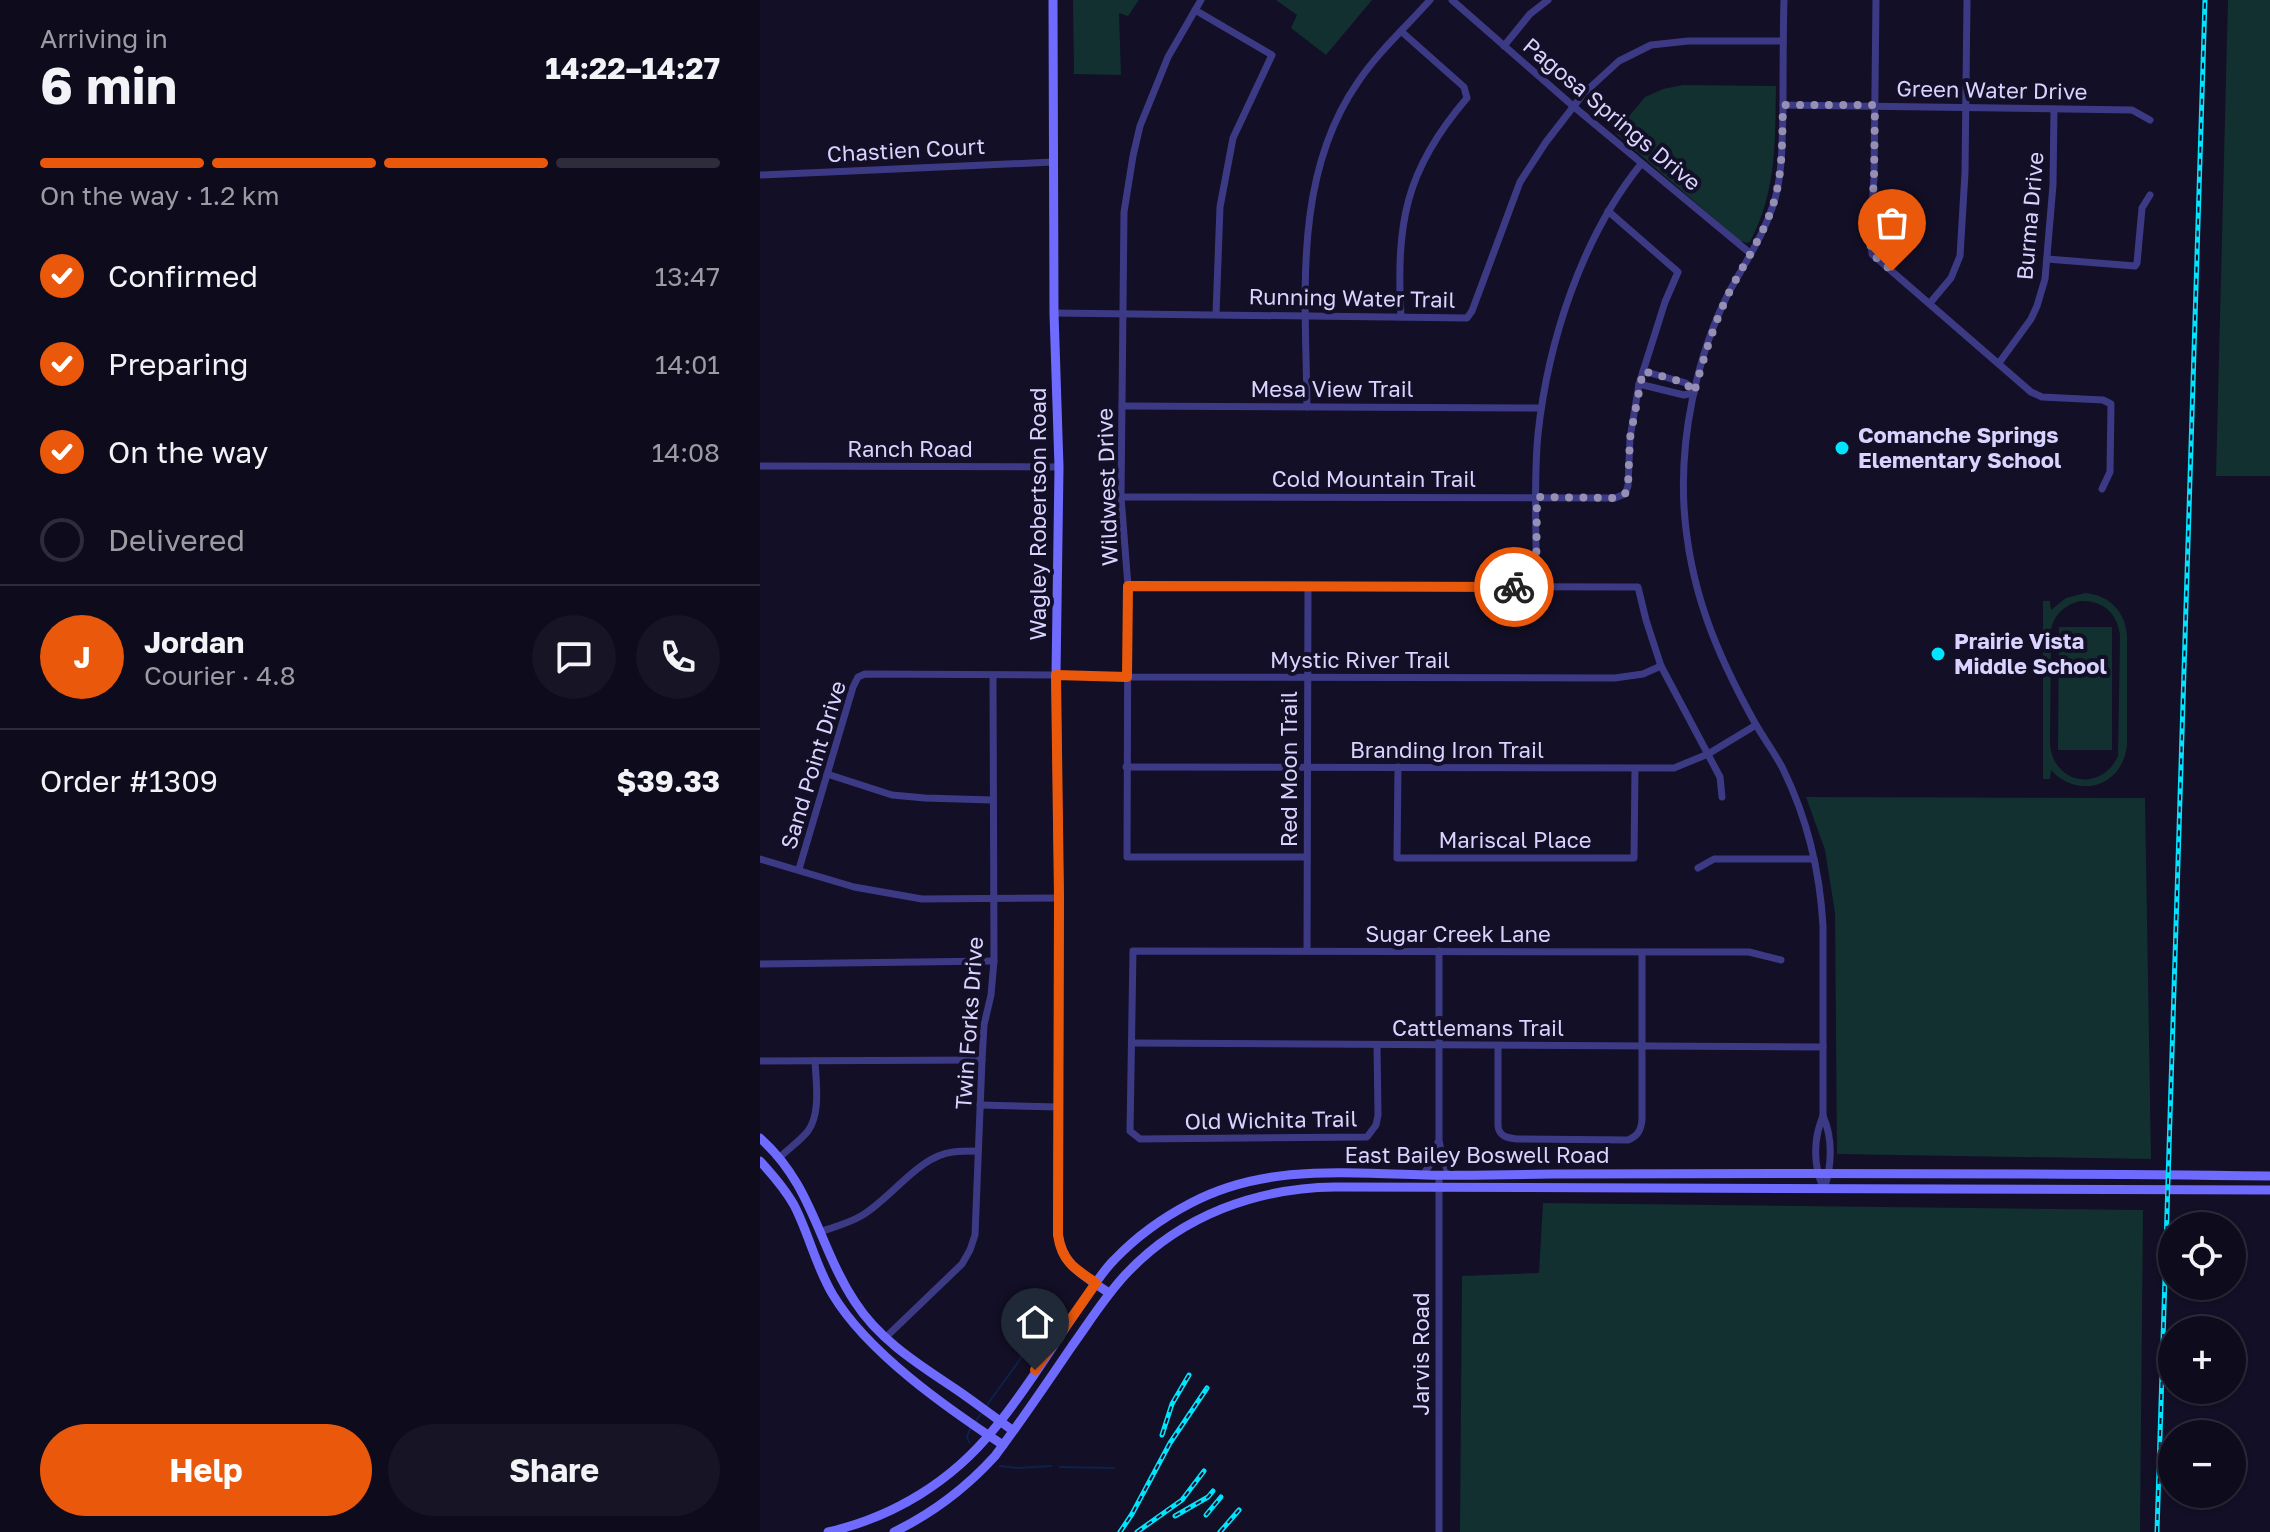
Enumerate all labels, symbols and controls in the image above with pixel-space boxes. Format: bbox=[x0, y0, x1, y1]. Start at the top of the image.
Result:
text: Arriving in bbox=[40, 23, 168, 54]
street label: Pagosa Springs Drive bbox=[1518, 31, 1707, 196]
text: 14:22–14:27 bbox=[545, 50, 720, 86]
text: 6 min bbox=[40, 53, 177, 115]
street label: Green Water Drive bbox=[1896, 74, 2088, 105]
street label: Chastien Court bbox=[826, 132, 986, 167]
street label: Burma Drive bbox=[2010, 151, 2049, 281]
text: On the way · 1.2 km bbox=[40, 180, 279, 211]
pin bbox=[1858, 189, 1926, 271]
icon: bag bbox=[1870, 201, 1914, 245]
icon: check bbox=[40, 254, 84, 298]
text: Confirmed bbox=[108, 258, 258, 294]
text: 13:47 bbox=[655, 261, 720, 292]
street label: Running Water Trail bbox=[1248, 282, 1456, 313]
icon: check bbox=[40, 342, 84, 386]
text: Preparing bbox=[108, 346, 249, 382]
text: 14:01 bbox=[655, 349, 720, 380]
street label: Mesa View Trail bbox=[1250, 375, 1414, 402]
street label: Wagley Robertson Road bbox=[1024, 387, 1051, 641]
street label: Wildwest Drive bbox=[1090, 407, 1123, 567]
place label: Comanche Springs Elementary School bbox=[1858, 421, 2061, 473]
icon: check bbox=[40, 430, 84, 474]
text: On the way bbox=[108, 434, 268, 470]
street label: Ranch Road bbox=[847, 435, 973, 462]
text: 14:08 bbox=[652, 437, 720, 468]
marker: Comanche Springs Elementary School bbox=[1833, 439, 1851, 457]
street label: Cold Mountain Trail bbox=[1272, 465, 1476, 492]
text: Delivered bbox=[108, 522, 245, 558]
courier bbox=[1474, 547, 1554, 627]
icon: bike bbox=[1492, 565, 1536, 609]
button: chat bbox=[532, 615, 616, 699]
button: phone bbox=[636, 615, 720, 699]
text: Jordan bbox=[144, 624, 244, 660]
place label: Prairie Vista Middle School bbox=[1954, 627, 2107, 679]
text: J bbox=[73, 639, 91, 675]
marker: Prairie Vista Middle School bbox=[1929, 645, 1947, 663]
street label: Mystic River Trail bbox=[1270, 646, 1450, 673]
text: Courier · 4.8 bbox=[144, 660, 296, 691]
street label: Sand Point Drive bbox=[774, 677, 851, 852]
street label: Red Moon Trail bbox=[1275, 691, 1302, 847]
street label: Branding Iron Trail bbox=[1350, 736, 1544, 763]
text: Order #1309 bbox=[40, 763, 218, 799]
text: $39.33 bbox=[616, 763, 720, 799]
street label: Mariscal Place bbox=[1438, 826, 1592, 853]
street label: Sugar Creek Lane bbox=[1365, 920, 1551, 947]
street label: Twin Forks Drive bbox=[949, 936, 988, 1110]
street label: Cattlemans Trail bbox=[1392, 1014, 1564, 1041]
street label: Old Wichita Trail bbox=[1184, 1104, 1358, 1135]
street label: East Bailey Boswell Road bbox=[1344, 1141, 1610, 1168]
map controls bbox=[2158, 1212, 2246, 1508]
button: locate bbox=[2158, 1212, 2246, 1300]
pin bbox=[1001, 1288, 1069, 1370]
street label: Jarvis Road bbox=[1407, 1292, 1434, 1416]
icon: home bbox=[1013, 1300, 1057, 1344]
button: + bbox=[2158, 1316, 2246, 1404]
button: − bbox=[2158, 1420, 2246, 1508]
button: Help bbox=[40, 1424, 372, 1516]
button: Share bbox=[388, 1424, 720, 1516]

